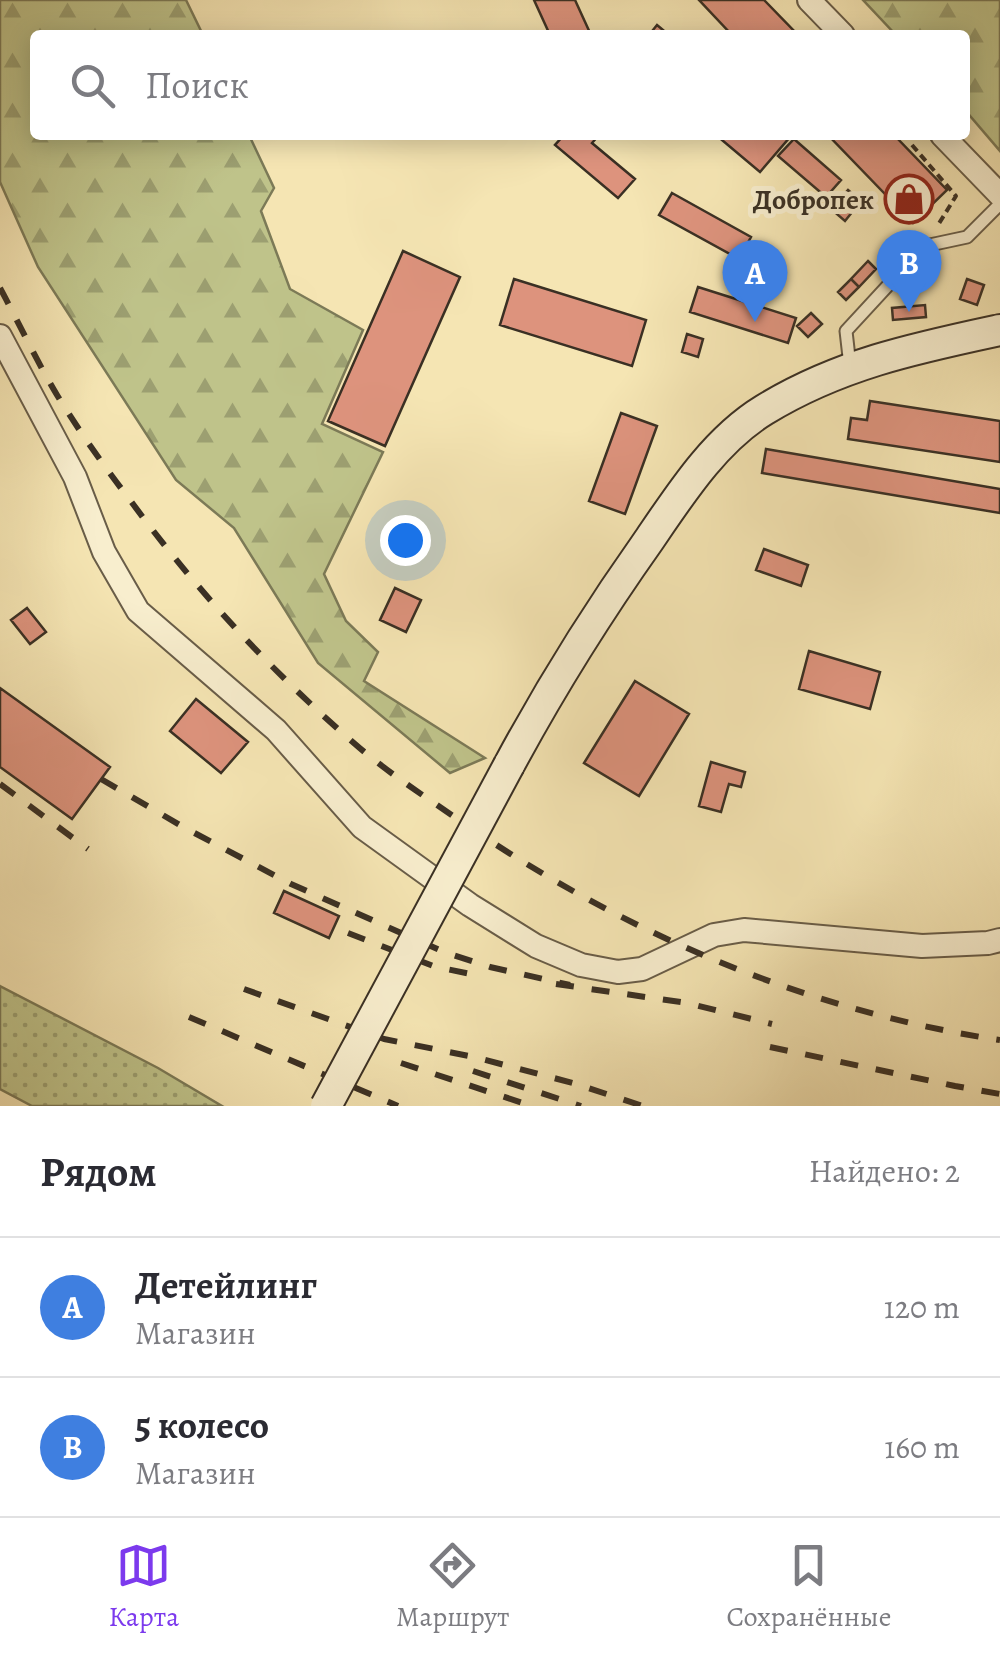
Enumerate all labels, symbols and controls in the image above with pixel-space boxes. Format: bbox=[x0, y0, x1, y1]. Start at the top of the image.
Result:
search box bbox=[30, 30, 970, 140]
icon: search bbox=[65, 58, 120, 113]
text: Поиск bbox=[145, 59, 249, 111]
shop icon: Добропек bbox=[883, 173, 935, 225]
place label: Добропек bbox=[753, 181, 874, 219]
pin: B bbox=[876, 230, 942, 312]
pin: A bbox=[722, 240, 788, 322]
your location bbox=[380, 515, 431, 566]
text: Рядом bbox=[40, 1143, 157, 1200]
text: Найдено: 2 bbox=[809, 1149, 960, 1193]
text: Детейлинг bbox=[135, 1259, 317, 1311]
text: A bbox=[62, 1285, 83, 1329]
text: 120 m bbox=[884, 1285, 960, 1329]
text: Магазин bbox=[135, 1311, 256, 1355]
text: 5 колесо bbox=[135, 1399, 269, 1451]
text: B bbox=[62, 1425, 83, 1469]
text: 160 m bbox=[884, 1425, 960, 1469]
text: Магазин bbox=[135, 1451, 256, 1495]
tab: Карта bbox=[109, 1538, 179, 1636]
tab: Маршрут bbox=[396, 1538, 509, 1636]
tab: Сохранённые bbox=[726, 1538, 892, 1636]

